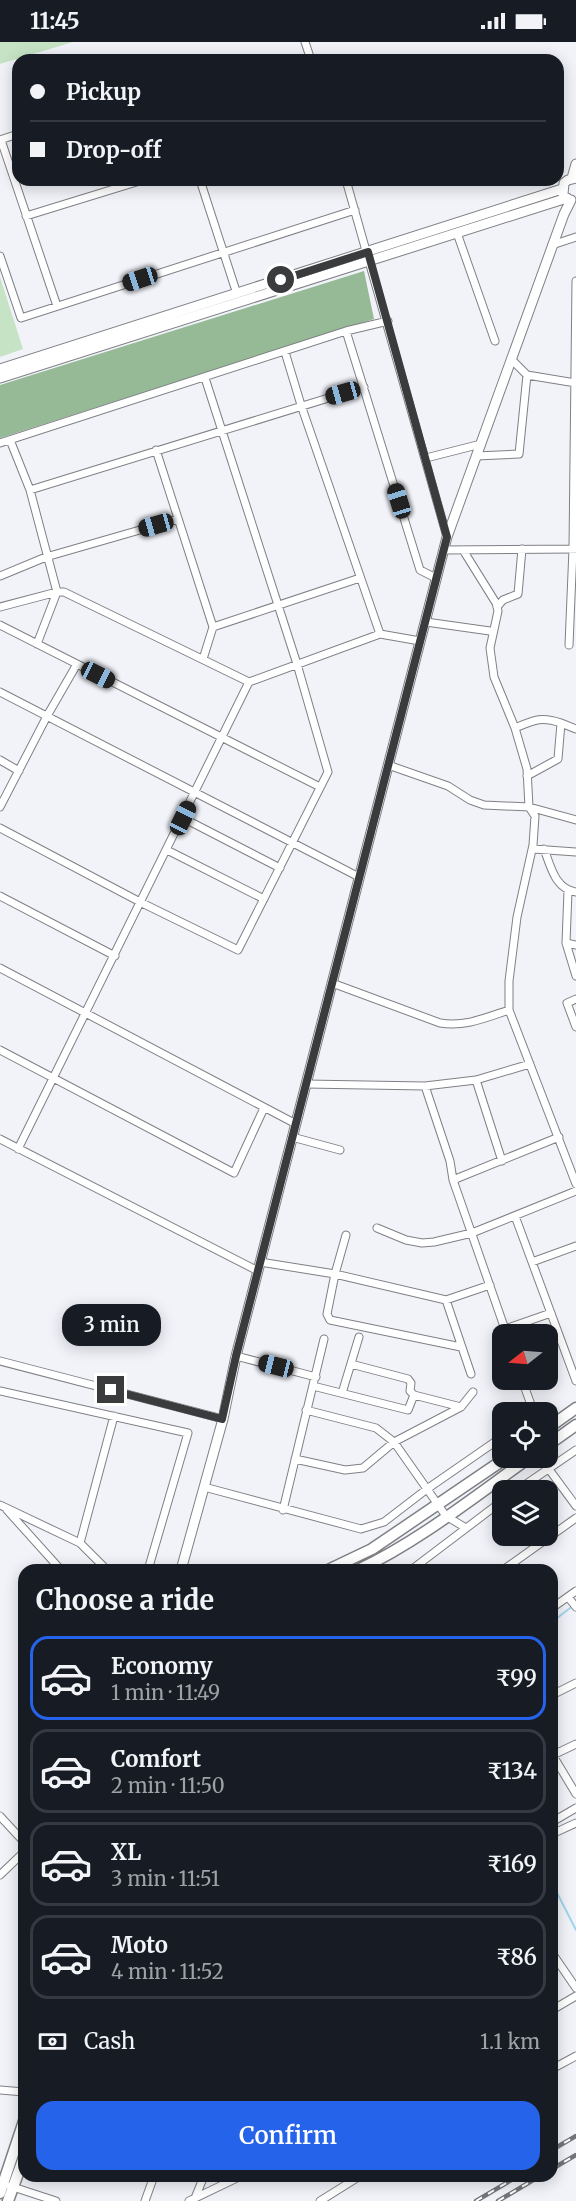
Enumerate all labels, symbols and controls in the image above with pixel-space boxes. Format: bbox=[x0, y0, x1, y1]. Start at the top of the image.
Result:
text: 11:45 bbox=[30, 7, 80, 35]
text: Pickup bbox=[66, 78, 141, 106]
text: Drop-off bbox=[66, 136, 161, 164]
car bbox=[120, 265, 160, 293]
route start bbox=[267, 266, 294, 293]
car bbox=[323, 379, 363, 407]
car bbox=[385, 481, 413, 521]
car bbox=[136, 511, 176, 539]
car bbox=[78, 659, 118, 691]
car bbox=[167, 798, 199, 838]
callout: 3 min bbox=[62, 1303, 160, 1345]
text: 3 min bbox=[83, 1312, 140, 1337]
north arrow bbox=[492, 1324, 558, 1390]
map controls bbox=[492, 1324, 558, 1546]
car bbox=[256, 1353, 296, 1379]
route end bbox=[97, 1376, 124, 1403]
button: locate bbox=[492, 1402, 558, 1468]
button: layers bbox=[492, 1480, 558, 1546]
text: Choose a ride bbox=[36, 1583, 214, 1617]
icon: car bbox=[39, 1651, 93, 1705]
text: Economy bbox=[111, 1652, 212, 1680]
text: ₹99 bbox=[495, 1664, 537, 1692]
text: 1 min · 11:49 bbox=[111, 1680, 220, 1705]
icon: car bbox=[39, 1744, 93, 1798]
text: Comfort bbox=[111, 1745, 201, 1773]
text: ₹134 bbox=[487, 1757, 537, 1785]
text: 2 min · 11:50 bbox=[111, 1773, 225, 1798]
icon: car bbox=[39, 1837, 93, 1891]
text: XL bbox=[111, 1838, 141, 1866]
text: ₹169 bbox=[487, 1850, 537, 1878]
text: 3 min · 11:51 bbox=[111, 1866, 220, 1891]
icon: car bbox=[39, 1930, 93, 1984]
text: Moto bbox=[111, 1931, 168, 1959]
text: ₹86 bbox=[496, 1943, 537, 1971]
text: 4 min · 11:52 bbox=[111, 1959, 224, 1984]
icon: cash bbox=[36, 2025, 69, 2058]
text: Cash bbox=[84, 2027, 135, 2055]
text: 1.1 km bbox=[480, 2029, 540, 2054]
button: Confirm bbox=[36, 2101, 540, 2170]

